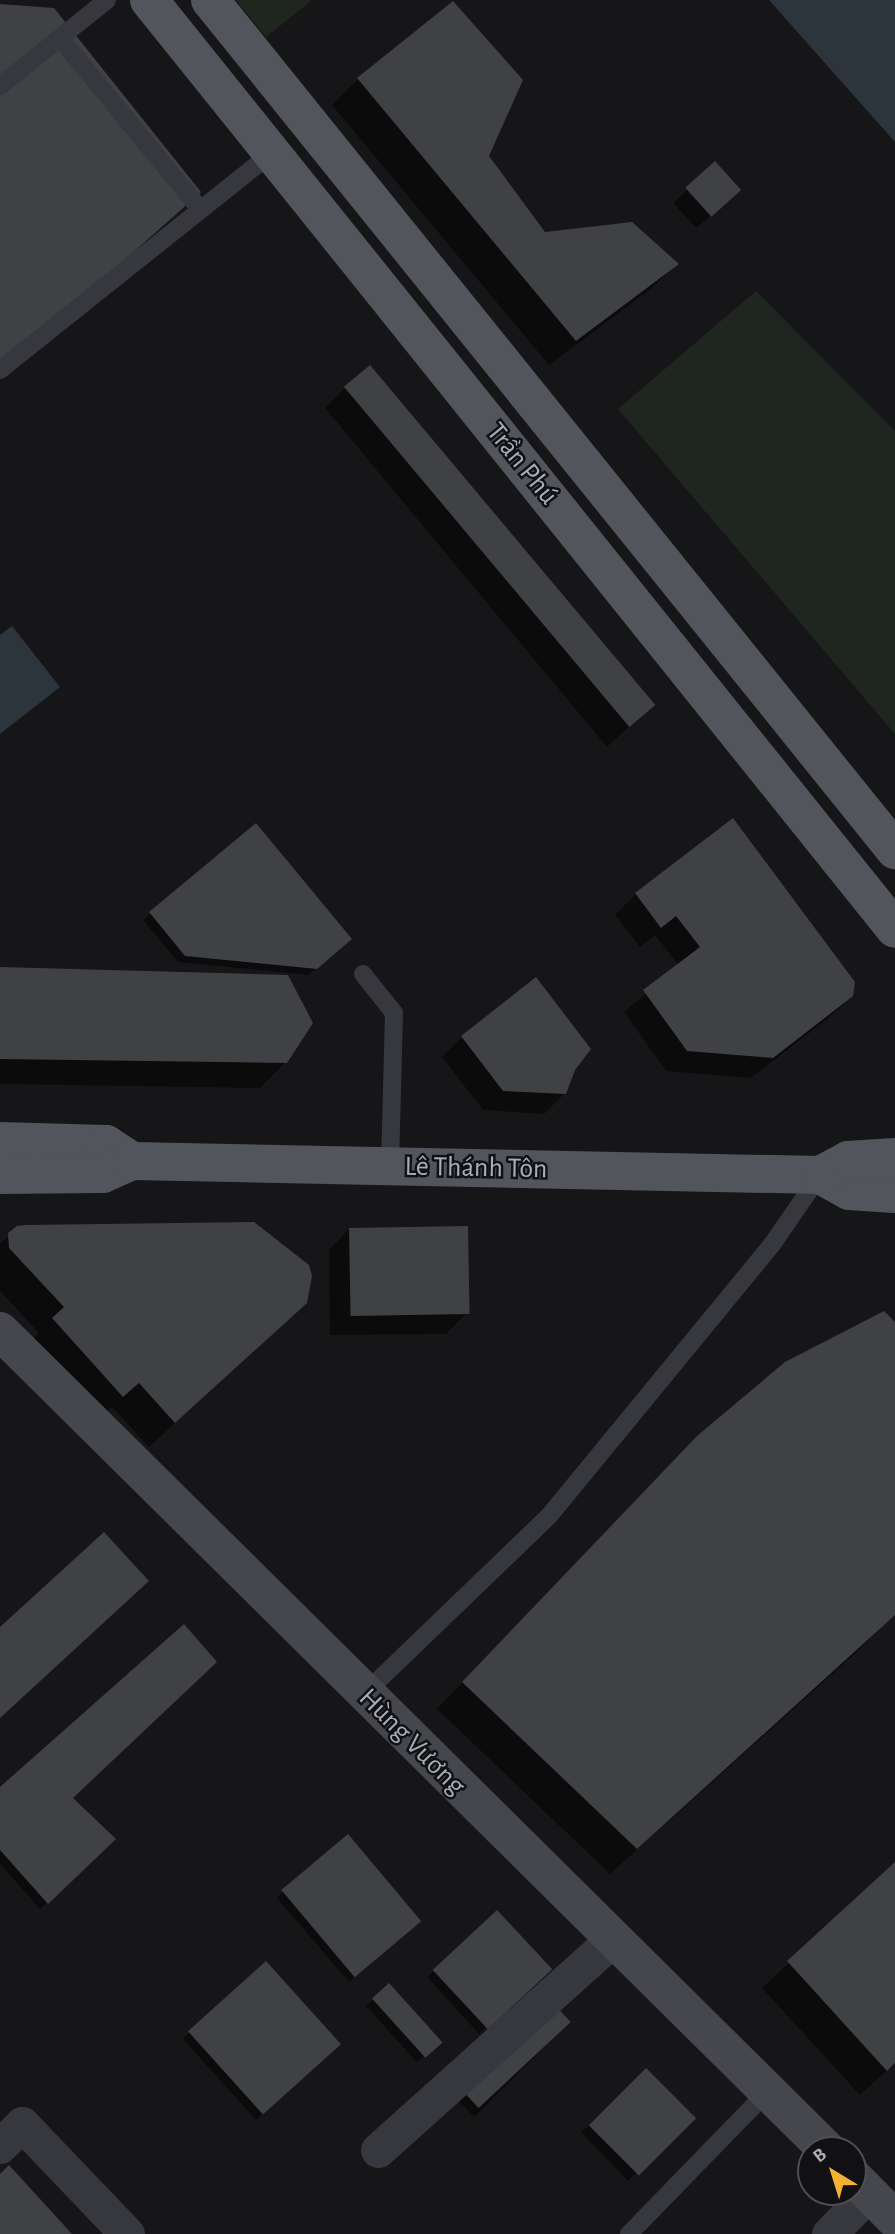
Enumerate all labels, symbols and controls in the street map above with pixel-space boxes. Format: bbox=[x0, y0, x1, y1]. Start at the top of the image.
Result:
street label: Trần Phú bbox=[479, 416, 565, 512]
street label: Lê Thánh Tôn bbox=[404, 1150, 548, 1186]
street label: Hùng Vương bbox=[352, 1682, 472, 1802]
north arrow bbox=[797, 2136, 867, 2206]
text: B bbox=[810, 2145, 830, 2167]

